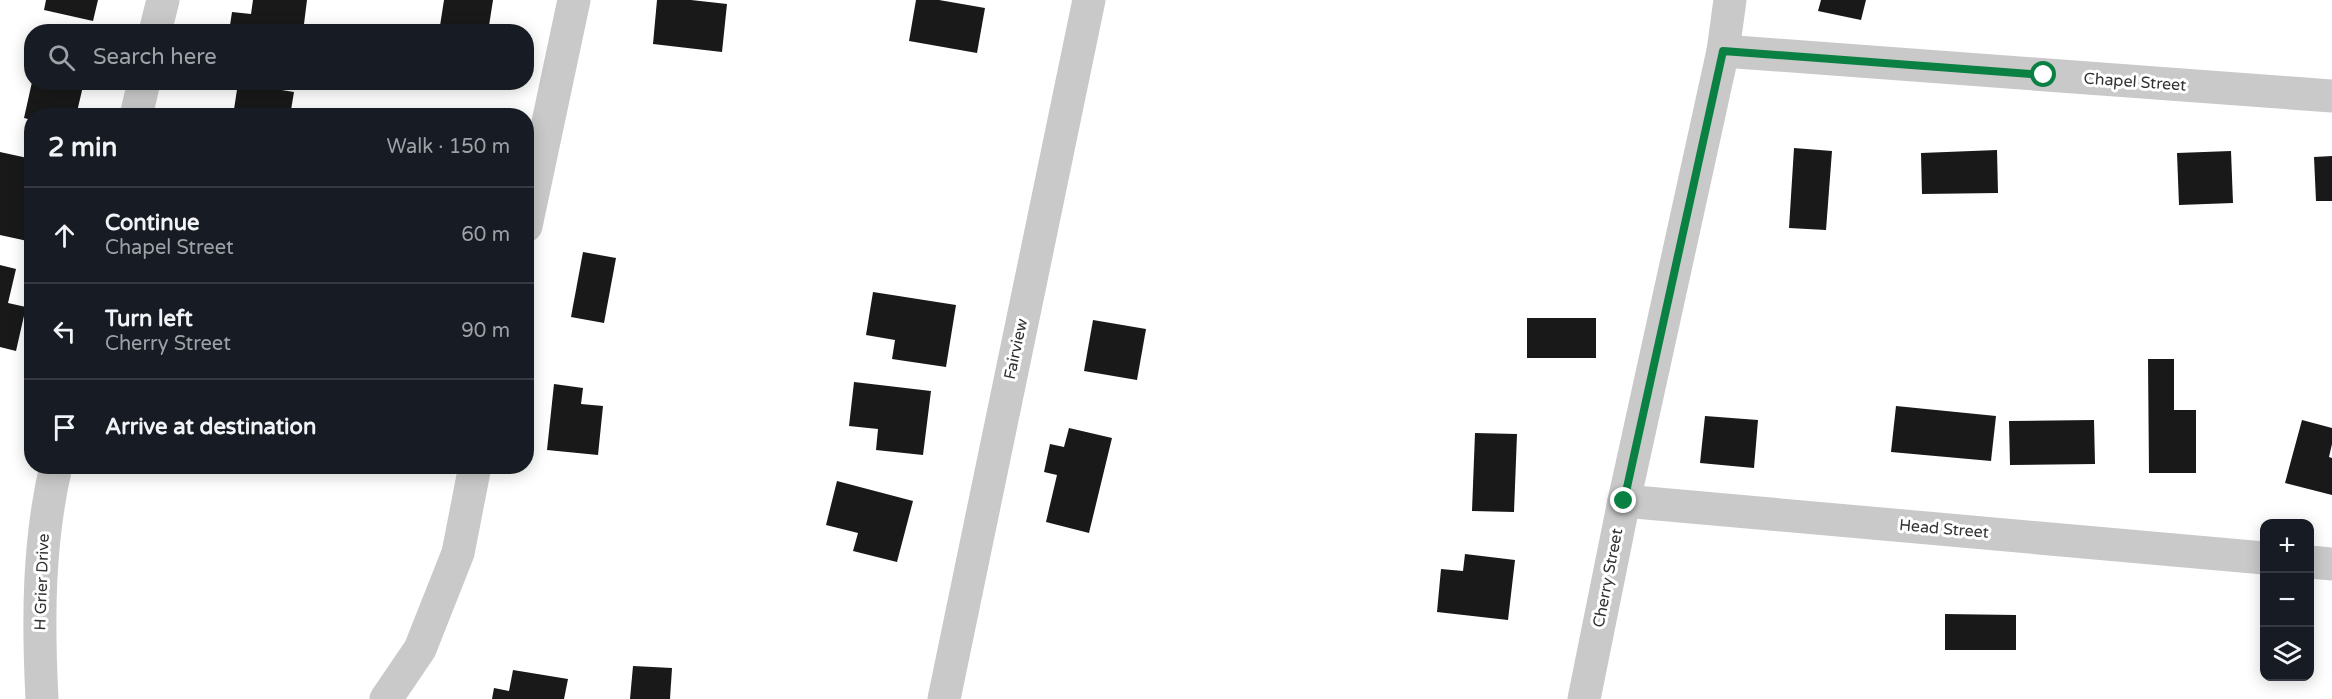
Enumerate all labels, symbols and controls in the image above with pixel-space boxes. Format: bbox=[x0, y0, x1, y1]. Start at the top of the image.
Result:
search box bbox=[24, 24, 534, 90]
icon: search bbox=[45, 41, 78, 74]
text: Search here bbox=[93, 44, 217, 70]
route start bbox=[2030, 61, 2056, 87]
street label: Chapel Street bbox=[2083, 68, 2187, 96]
text: 2 min bbox=[48, 132, 117, 163]
text: Walk · 150 m bbox=[387, 135, 510, 159]
text: Continue bbox=[105, 210, 200, 236]
icon: ahead bbox=[48, 219, 81, 252]
text: 60 m bbox=[461, 223, 510, 247]
text: Chapel Street bbox=[105, 236, 234, 260]
text: Turn left bbox=[105, 306, 193, 332]
icon: left bbox=[48, 315, 81, 348]
street label: Fairview bbox=[1000, 316, 1032, 381]
text: 90 m bbox=[461, 319, 510, 343]
text: Cherry Street bbox=[105, 332, 231, 356]
icon: arrive bbox=[48, 411, 81, 444]
text: Arrive at destination bbox=[105, 414, 316, 440]
route end bbox=[1610, 487, 1636, 513]
street label: Head Street bbox=[1898, 515, 1990, 543]
map controls bbox=[2260, 519, 2314, 681]
button: + bbox=[2260, 519, 2314, 573]
street label: Cherry Street bbox=[1589, 527, 1627, 629]
street label: H Grier Drive bbox=[30, 533, 54, 631]
button: − bbox=[2260, 573, 2314, 627]
button: layers bbox=[2260, 627, 2314, 681]

